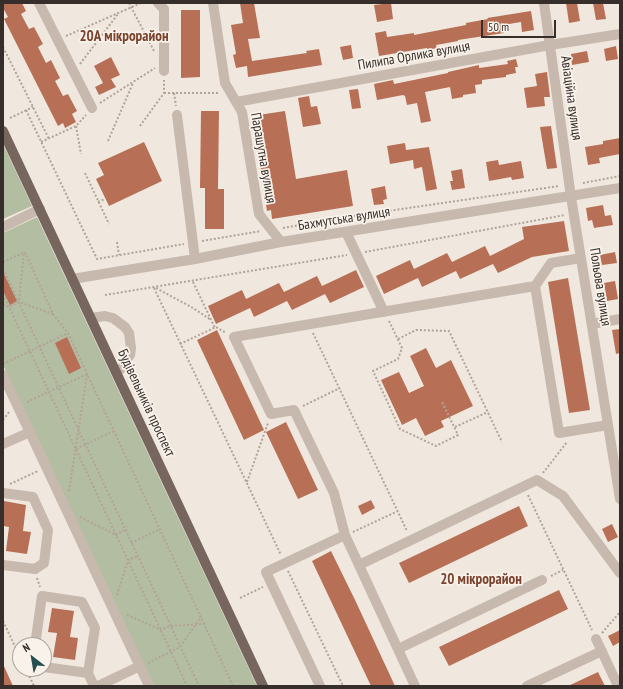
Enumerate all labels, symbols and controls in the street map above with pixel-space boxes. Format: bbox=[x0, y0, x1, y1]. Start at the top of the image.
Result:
scale bar bbox=[483, 12, 558, 38]
text: 50 m bbox=[488, 19, 509, 34]
district label: 20А мікрорайон bbox=[79, 28, 169, 46]
street label: Пилипа Орлика вулиця bbox=[357, 38, 471, 74]
street label: Авіаційна вулиця bbox=[557, 55, 585, 141]
street label: Парашутна вулиця bbox=[247, 111, 279, 205]
street label: Бахмутська вулиця bbox=[297, 203, 391, 235]
street label: Польова вулиця bbox=[586, 247, 614, 327]
street label: Будівельників проспект bbox=[114, 347, 178, 459]
district label: 20 мікрорайон bbox=[440, 571, 522, 589]
north arrow bbox=[12, 637, 52, 677]
text: N bbox=[20, 640, 32, 655]

